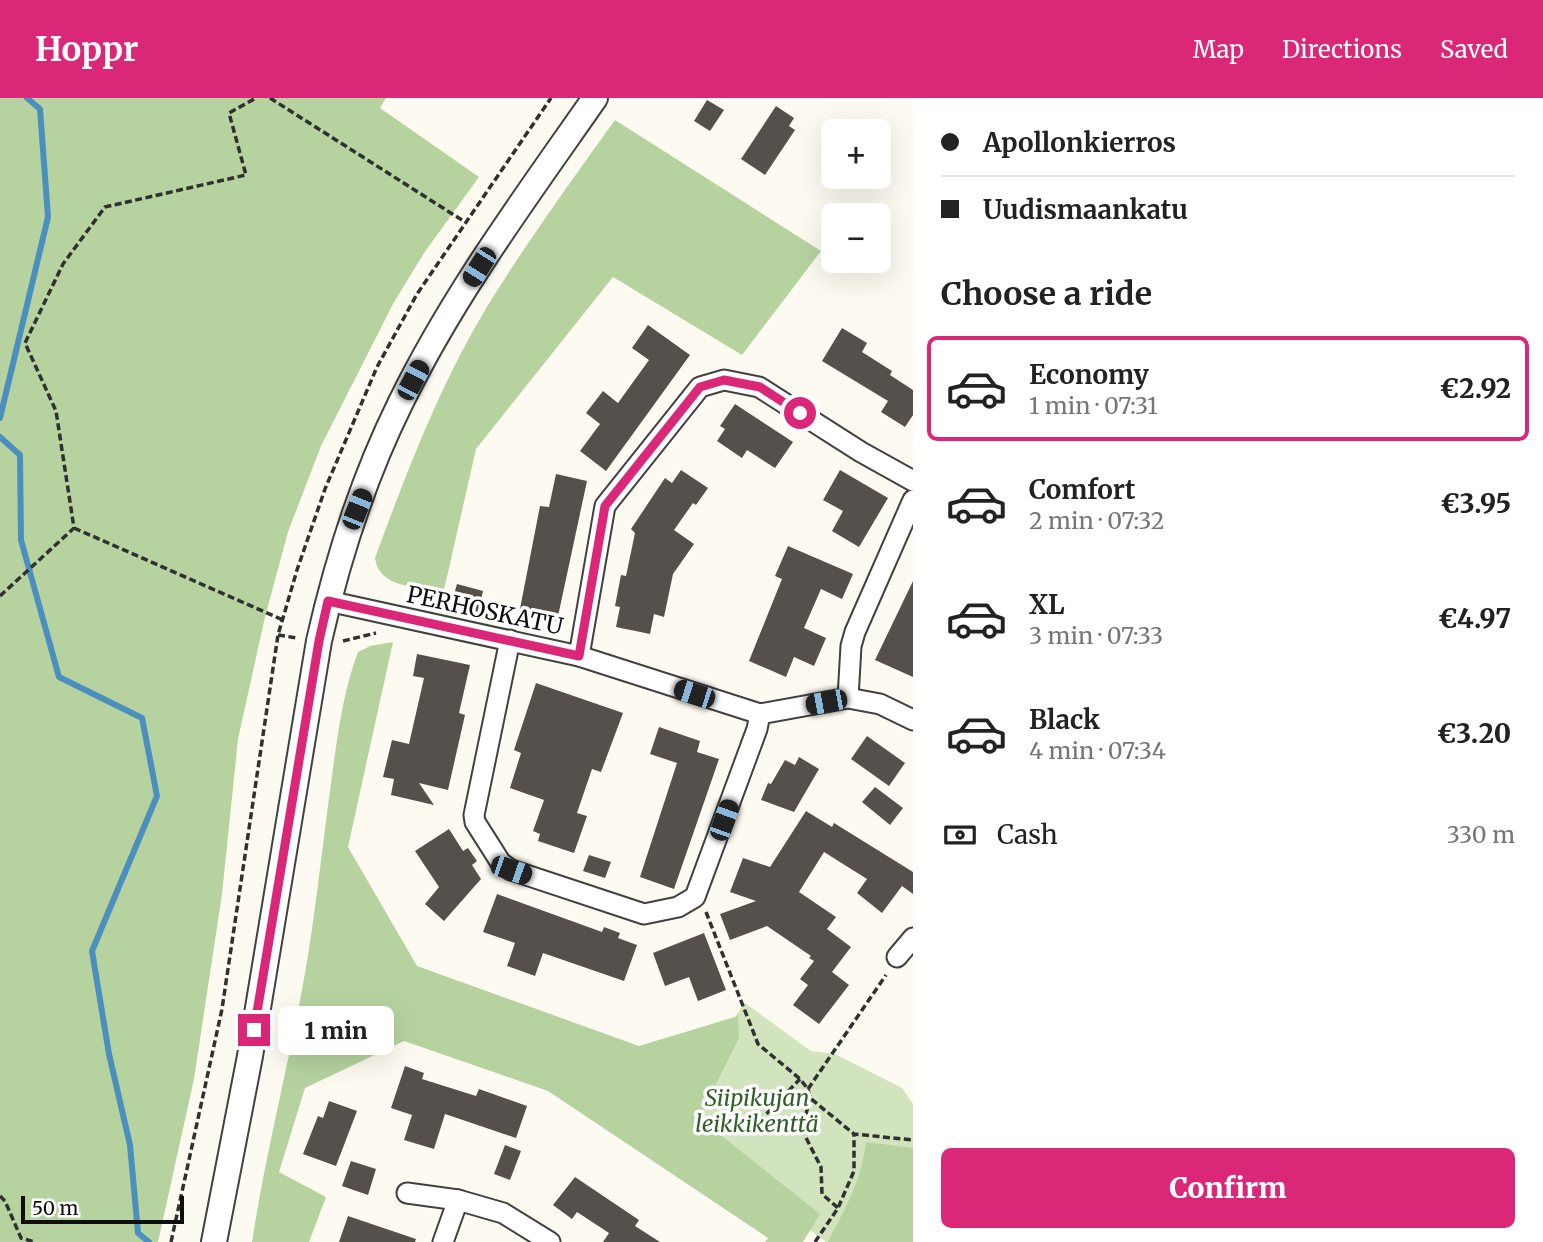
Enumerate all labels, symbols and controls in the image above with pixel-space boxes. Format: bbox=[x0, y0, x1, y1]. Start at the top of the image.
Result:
text: Hoppr bbox=[35, 29, 138, 70]
text: Map bbox=[1193, 34, 1244, 65]
text: Directions bbox=[1282, 34, 1402, 65]
text: Saved bbox=[1440, 34, 1508, 65]
map controls bbox=[821, 119, 891, 273]
button: + bbox=[821, 119, 891, 189]
text: Apollonkierros bbox=[983, 126, 1176, 159]
text: Uudismaankatu bbox=[983, 193, 1188, 226]
button: − bbox=[821, 203, 891, 273]
car bbox=[459, 244, 500, 290]
text: Choose a ride bbox=[941, 274, 1152, 314]
car bbox=[394, 357, 433, 403]
icon: car bbox=[945, 357, 1008, 420]
text: Economy bbox=[1029, 358, 1149, 391]
text: €2.92 bbox=[1440, 372, 1511, 405]
text: 1 min · 07:31 bbox=[1029, 391, 1158, 420]
route start bbox=[784, 397, 816, 429]
icon: car bbox=[945, 472, 1008, 535]
text: Comfort bbox=[1029, 473, 1135, 506]
car bbox=[340, 486, 375, 532]
text: €3.95 bbox=[1440, 487, 1511, 520]
text: 2 min · 07:32 bbox=[1029, 506, 1164, 535]
street label: PERHOSKATU bbox=[404, 579, 566, 641]
icon: car bbox=[945, 587, 1008, 650]
text: XL bbox=[1029, 588, 1065, 621]
text: €4.97 bbox=[1438, 602, 1511, 635]
text: 3 min · 07:33 bbox=[1029, 621, 1163, 650]
car bbox=[671, 678, 718, 710]
car bbox=[804, 688, 849, 716]
icon: car bbox=[945, 702, 1008, 765]
text: Black bbox=[1029, 703, 1100, 736]
text: €3.20 bbox=[1437, 717, 1511, 750]
text: 4 min · 07:34 bbox=[1029, 736, 1166, 765]
car bbox=[707, 797, 742, 843]
icon: cash bbox=[941, 816, 979, 854]
text: Cash bbox=[997, 818, 1058, 851]
text: 330 m bbox=[1447, 820, 1515, 849]
car bbox=[488, 853, 535, 887]
callout: 1 min bbox=[278, 1006, 394, 1054]
route end bbox=[238, 1014, 270, 1046]
text: 1 min bbox=[304, 1016, 368, 1045]
park label: Siipikujan leikkikenttä bbox=[695, 1083, 819, 1138]
button: Confirm bbox=[941, 1148, 1515, 1228]
scale bar bbox=[21, 1193, 184, 1225]
text: 50 m bbox=[32, 1196, 78, 1220]

